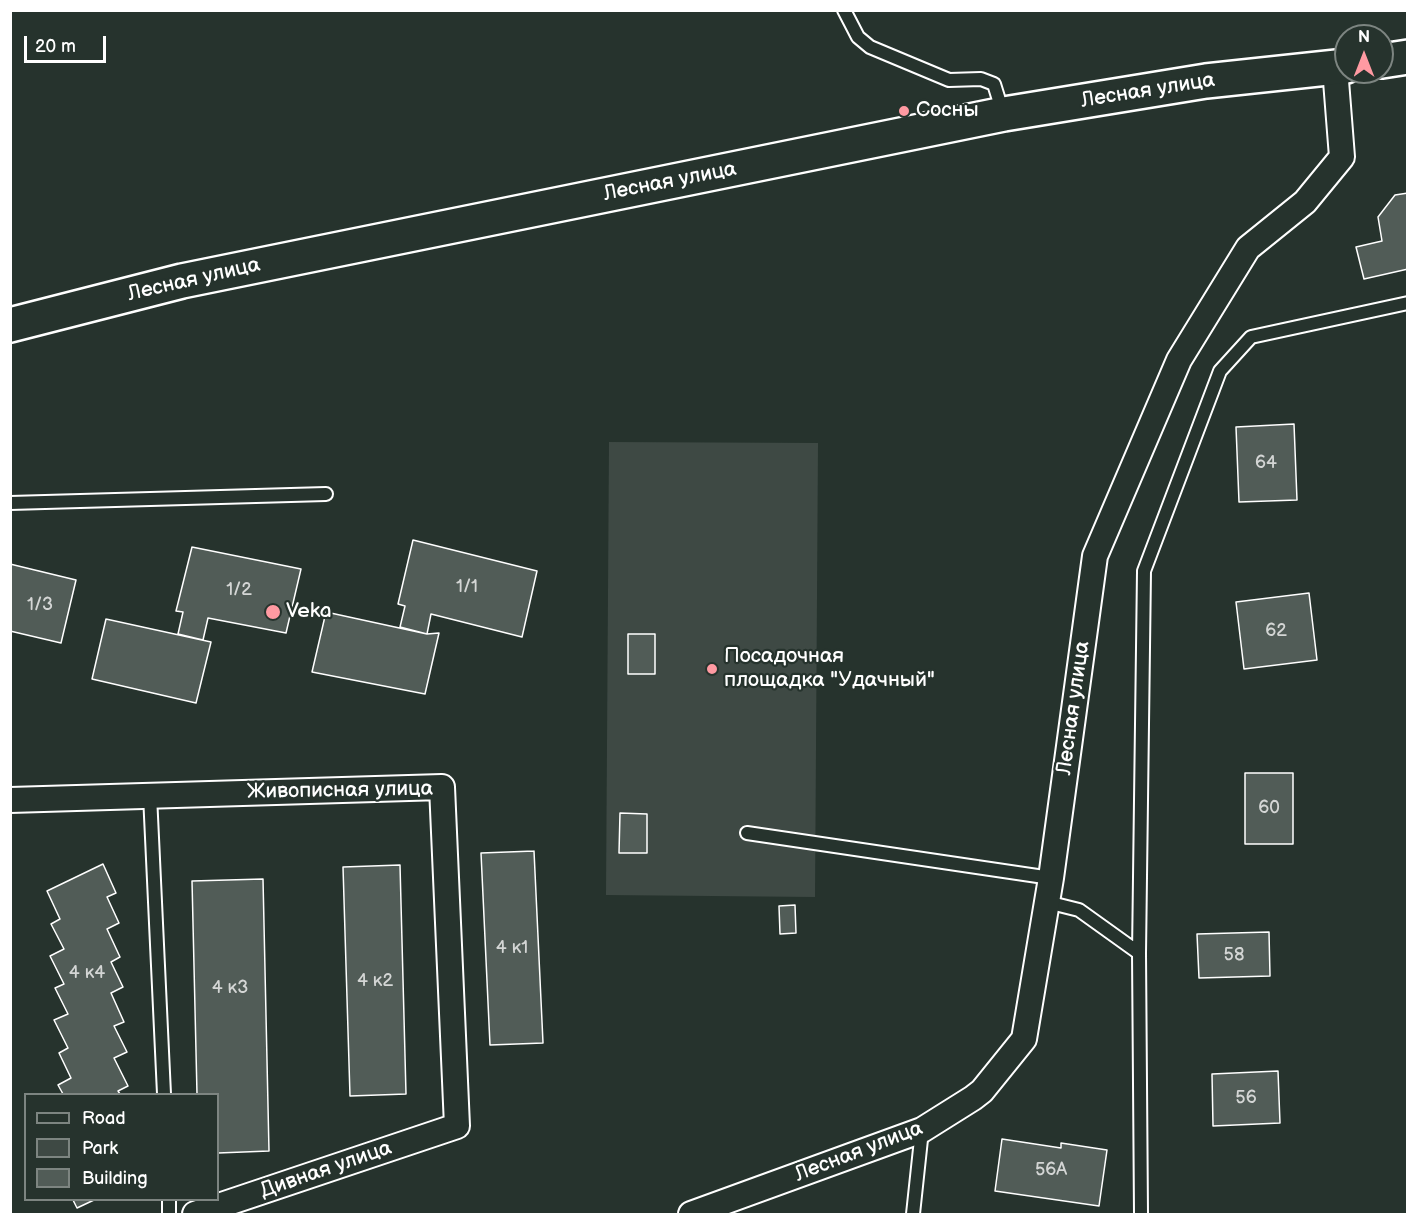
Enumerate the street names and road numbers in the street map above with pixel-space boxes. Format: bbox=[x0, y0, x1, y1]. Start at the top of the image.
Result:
street label: Лесная улица bbox=[1079, 68, 1217, 114]
street label: Лесная улица bbox=[601, 157, 739, 207]
street label: Лесная улица bbox=[125, 253, 263, 307]
street label: Лесная улица bbox=[1052, 639, 1096, 777]
street label: Живописная улица bbox=[247, 777, 433, 805]
street label: Лесная улица bbox=[791, 1116, 927, 1188]
street label: Дивная улица bbox=[257, 1136, 395, 1204]

